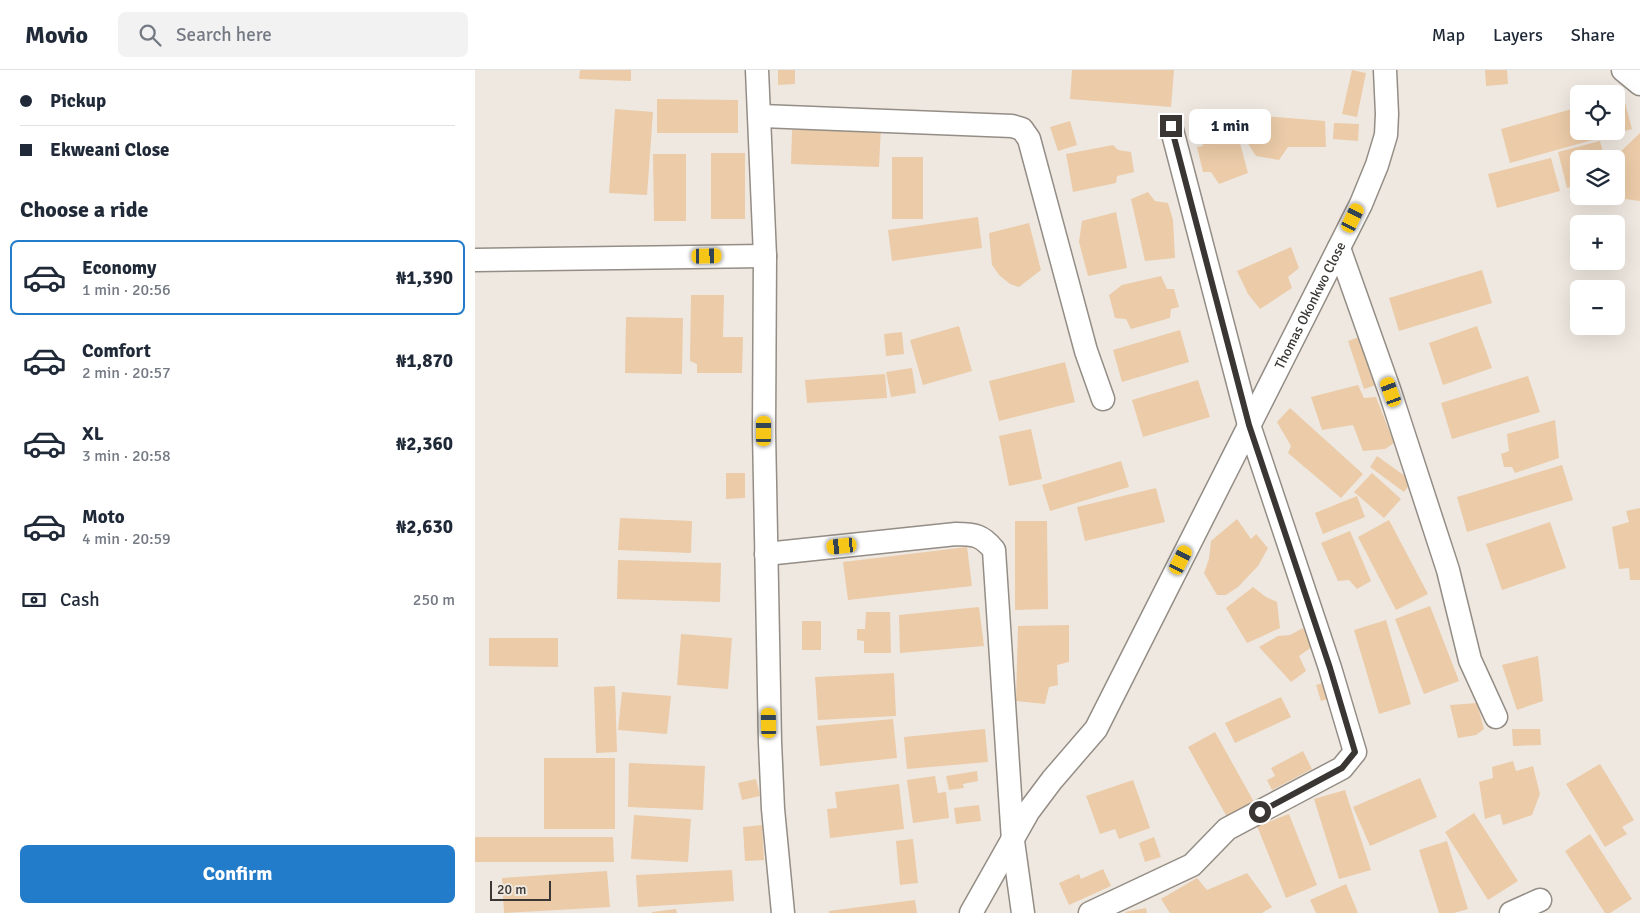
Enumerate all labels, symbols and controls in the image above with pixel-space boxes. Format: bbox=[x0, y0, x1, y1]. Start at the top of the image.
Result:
search box bbox=[118, 12, 468, 57]
text: Movio bbox=[25, 20, 88, 50]
icon: search bbox=[136, 21, 164, 49]
text: Search here bbox=[176, 23, 272, 47]
text: Map bbox=[1432, 24, 1465, 46]
text: Layers bbox=[1493, 24, 1543, 46]
text: Share bbox=[1571, 24, 1615, 46]
map controls bbox=[1570, 85, 1625, 335]
button: locate bbox=[1570, 85, 1625, 140]
text: Pickup bbox=[50, 89, 106, 113]
callout: 1 min bbox=[1189, 108, 1271, 144]
route end bbox=[1160, 115, 1182, 137]
text: 1 min bbox=[1211, 116, 1249, 136]
text: Ekweani Close bbox=[50, 138, 170, 162]
button: layers bbox=[1570, 150, 1625, 205]
text: Choose a ride bbox=[20, 196, 148, 223]
car bbox=[1339, 201, 1366, 235]
button: + bbox=[1570, 215, 1625, 270]
street label: Thomas Okonkwo Close bbox=[1271, 239, 1350, 372]
car bbox=[691, 248, 722, 264]
icon: car bbox=[22, 255, 67, 300]
text: Economy bbox=[82, 256, 156, 280]
text: ₦1,390 bbox=[396, 266, 453, 290]
text: 1 min · 20:56 bbox=[82, 280, 171, 300]
button: − bbox=[1570, 280, 1625, 335]
icon: car bbox=[22, 338, 67, 383]
text: Comfort bbox=[82, 339, 151, 363]
text: ₦1,870 bbox=[396, 349, 453, 373]
text: 2 min · 20:57 bbox=[82, 363, 171, 383]
car bbox=[1378, 375, 1403, 409]
car bbox=[756, 416, 771, 446]
icon: car bbox=[22, 421, 67, 466]
text: XL bbox=[82, 422, 104, 446]
text: ₦2,360 bbox=[396, 432, 453, 456]
text: 3 min · 20:58 bbox=[82, 446, 171, 466]
icon: car bbox=[22, 504, 67, 549]
text: Moto bbox=[82, 505, 125, 529]
text: ₦2,630 bbox=[396, 515, 453, 539]
text: 4 min · 20:59 bbox=[82, 529, 171, 549]
car bbox=[826, 537, 857, 555]
car bbox=[1167, 543, 1194, 577]
icon: cash bbox=[20, 586, 48, 614]
text: Cash bbox=[60, 588, 100, 612]
text: 250 m bbox=[413, 590, 455, 610]
car bbox=[761, 708, 776, 738]
route start bbox=[1249, 801, 1271, 823]
button: Confirm bbox=[20, 845, 455, 903]
scale bar bbox=[490, 878, 551, 901]
text: 20 m bbox=[497, 881, 526, 898]

